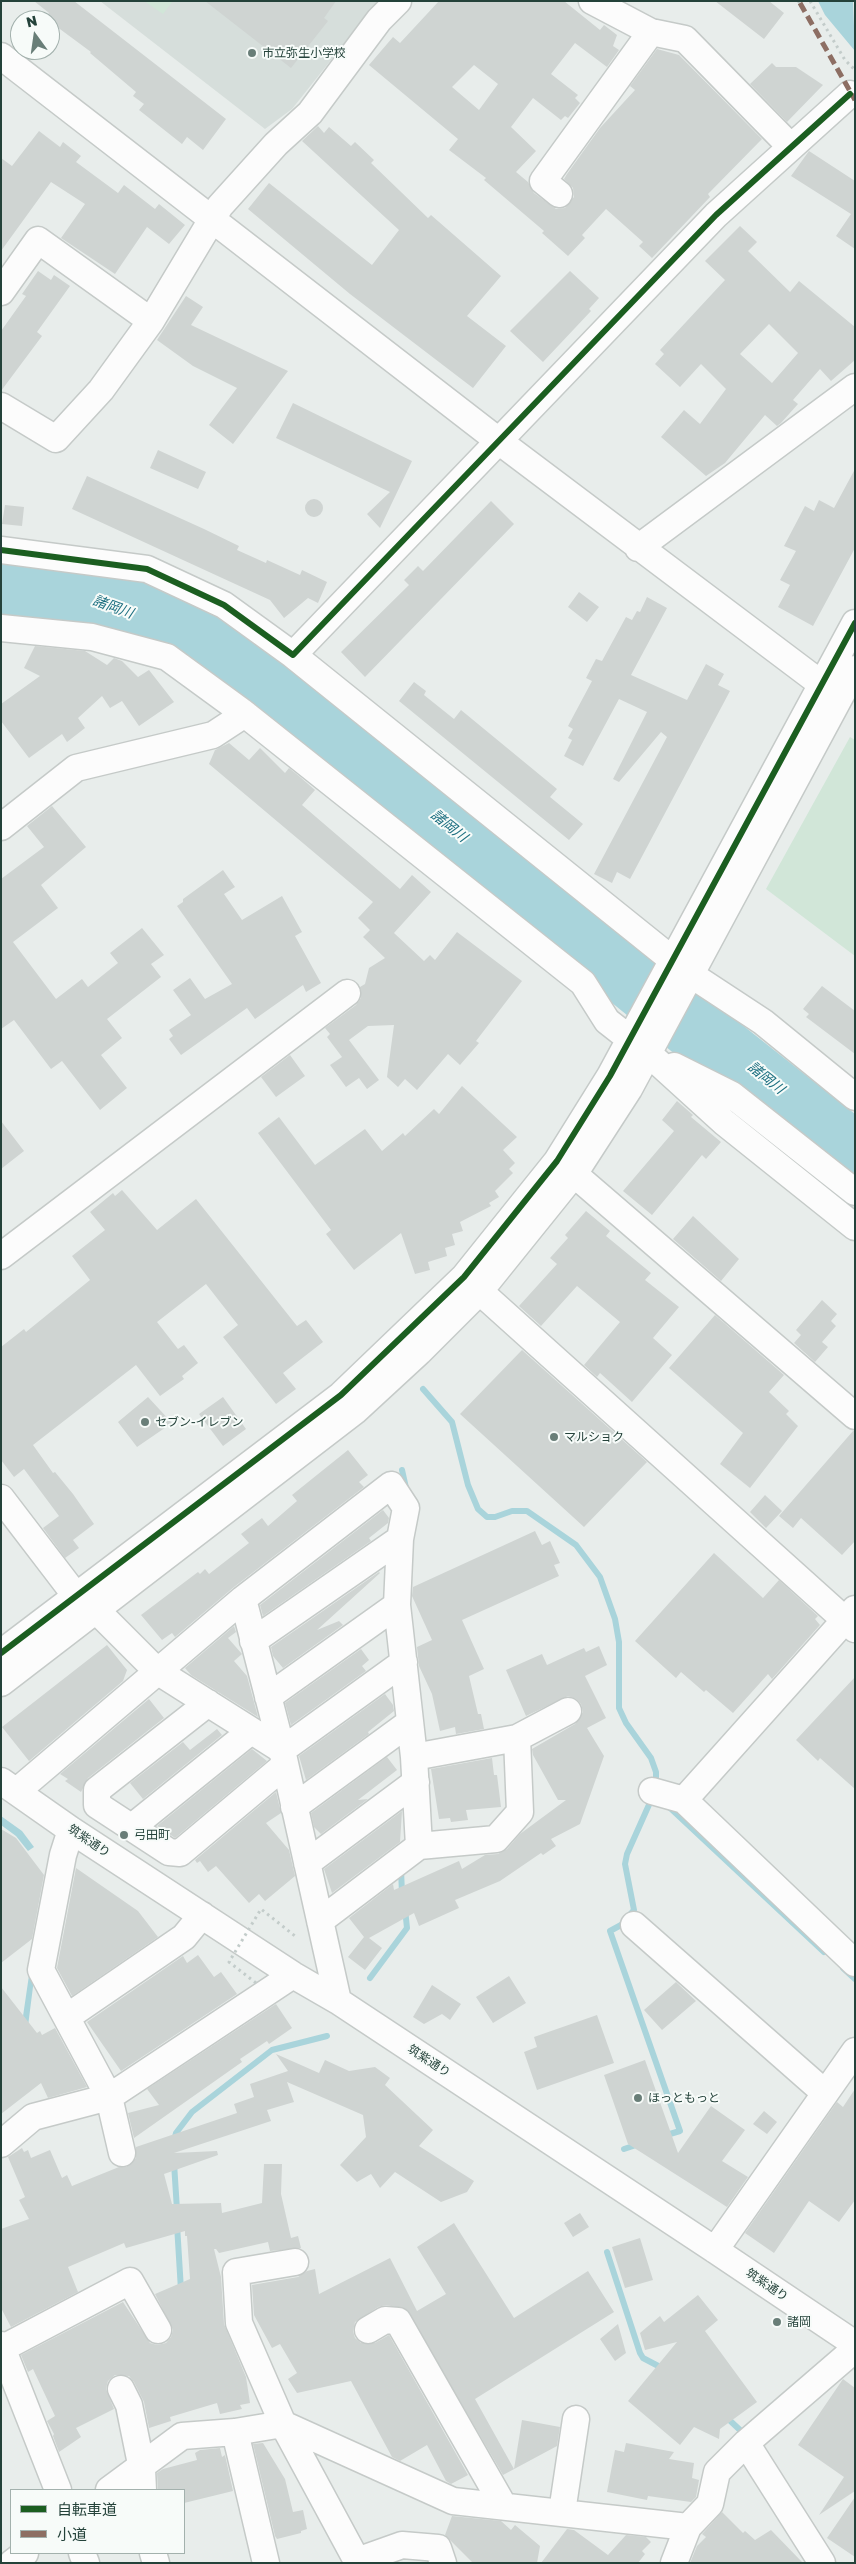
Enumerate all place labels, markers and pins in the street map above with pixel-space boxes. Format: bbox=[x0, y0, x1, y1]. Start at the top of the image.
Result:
place label: 市立弥生小学校 bbox=[262, 46, 346, 60]
marker: 市立弥生小学校 bbox=[246, 47, 258, 59]
place label: セブン-イレブン bbox=[155, 1415, 244, 1429]
marker: セブン-イレブン bbox=[139, 1416, 151, 1428]
place label: マルショク bbox=[564, 1430, 624, 1444]
marker: マルショク bbox=[548, 1431, 560, 1443]
place label: 弓田町 bbox=[134, 1828, 170, 1842]
marker: 弓田町 bbox=[118, 1829, 130, 1841]
place label: ほっともっと bbox=[648, 2091, 720, 2105]
marker: ほっともっと bbox=[632, 2092, 644, 2104]
place label: 諸岡 bbox=[787, 2315, 811, 2329]
marker: 諸岡 bbox=[771, 2316, 783, 2328]

